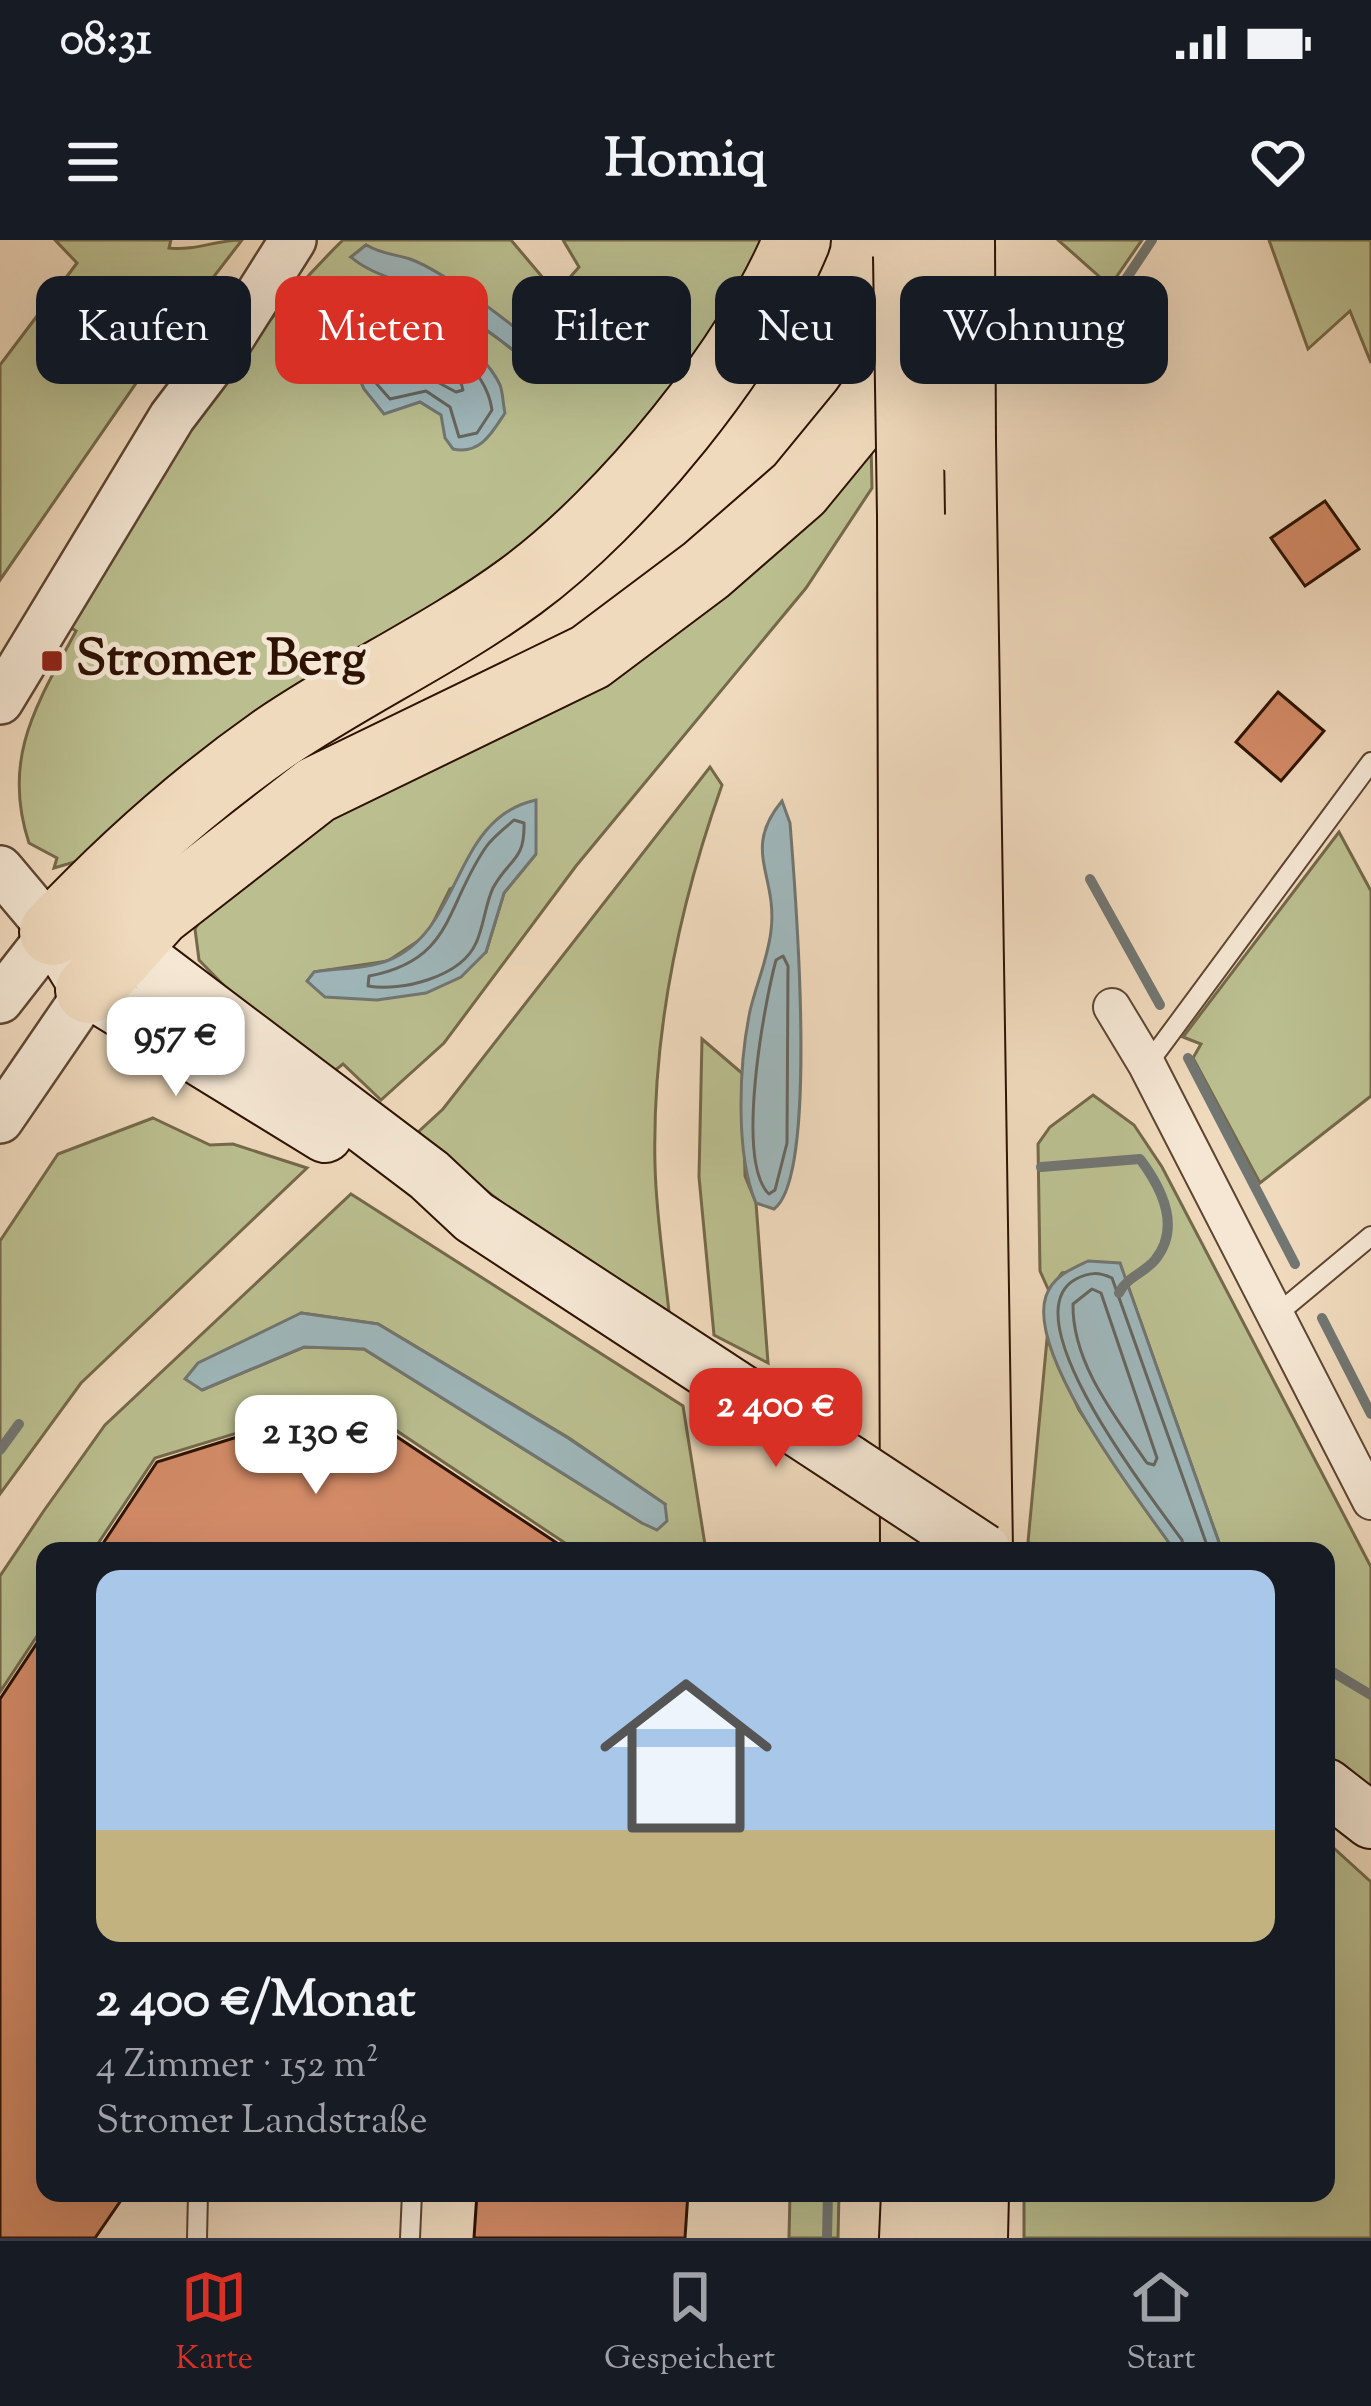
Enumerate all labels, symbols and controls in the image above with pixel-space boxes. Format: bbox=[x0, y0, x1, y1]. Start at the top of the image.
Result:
text: 08:31 bbox=[60, 10, 152, 75]
text: Homiq bbox=[604, 123, 767, 201]
icon: menu bbox=[60, 129, 126, 195]
icon: heart bbox=[1245, 129, 1311, 195]
chip: Kaufen bbox=[36, 276, 251, 384]
chip: Mieten bbox=[275, 276, 488, 384]
chip: Filter bbox=[512, 276, 691, 384]
chip: Neu bbox=[715, 276, 876, 384]
chip: Wohnung bbox=[900, 276, 1168, 384]
place label: Stromer Berg bbox=[76, 625, 366, 698]
marker: Stromer Berg bbox=[39, 648, 65, 674]
pin: 957 € bbox=[92, 997, 260, 1099]
text: 957 € bbox=[134, 1008, 218, 1064]
pin: 2 400 € bbox=[665, 1368, 887, 1470]
text: 2 400 € bbox=[716, 1379, 836, 1435]
pin: 2 130 € bbox=[205, 1395, 427, 1497]
text: 2 130 € bbox=[262, 1406, 370, 1462]
icon: home bbox=[578, 1648, 794, 1864]
text: 2 400 €/Monat bbox=[96, 1966, 415, 2039]
text: 4 Zimmer · 152 m² bbox=[96, 2039, 379, 2095]
text: Stromer Landstraße bbox=[96, 2095, 428, 2151]
tab: Karte bbox=[175, 2264, 253, 2384]
tab: Gespeichert bbox=[604, 2264, 775, 2384]
tab: Start bbox=[1126, 2264, 1196, 2384]

